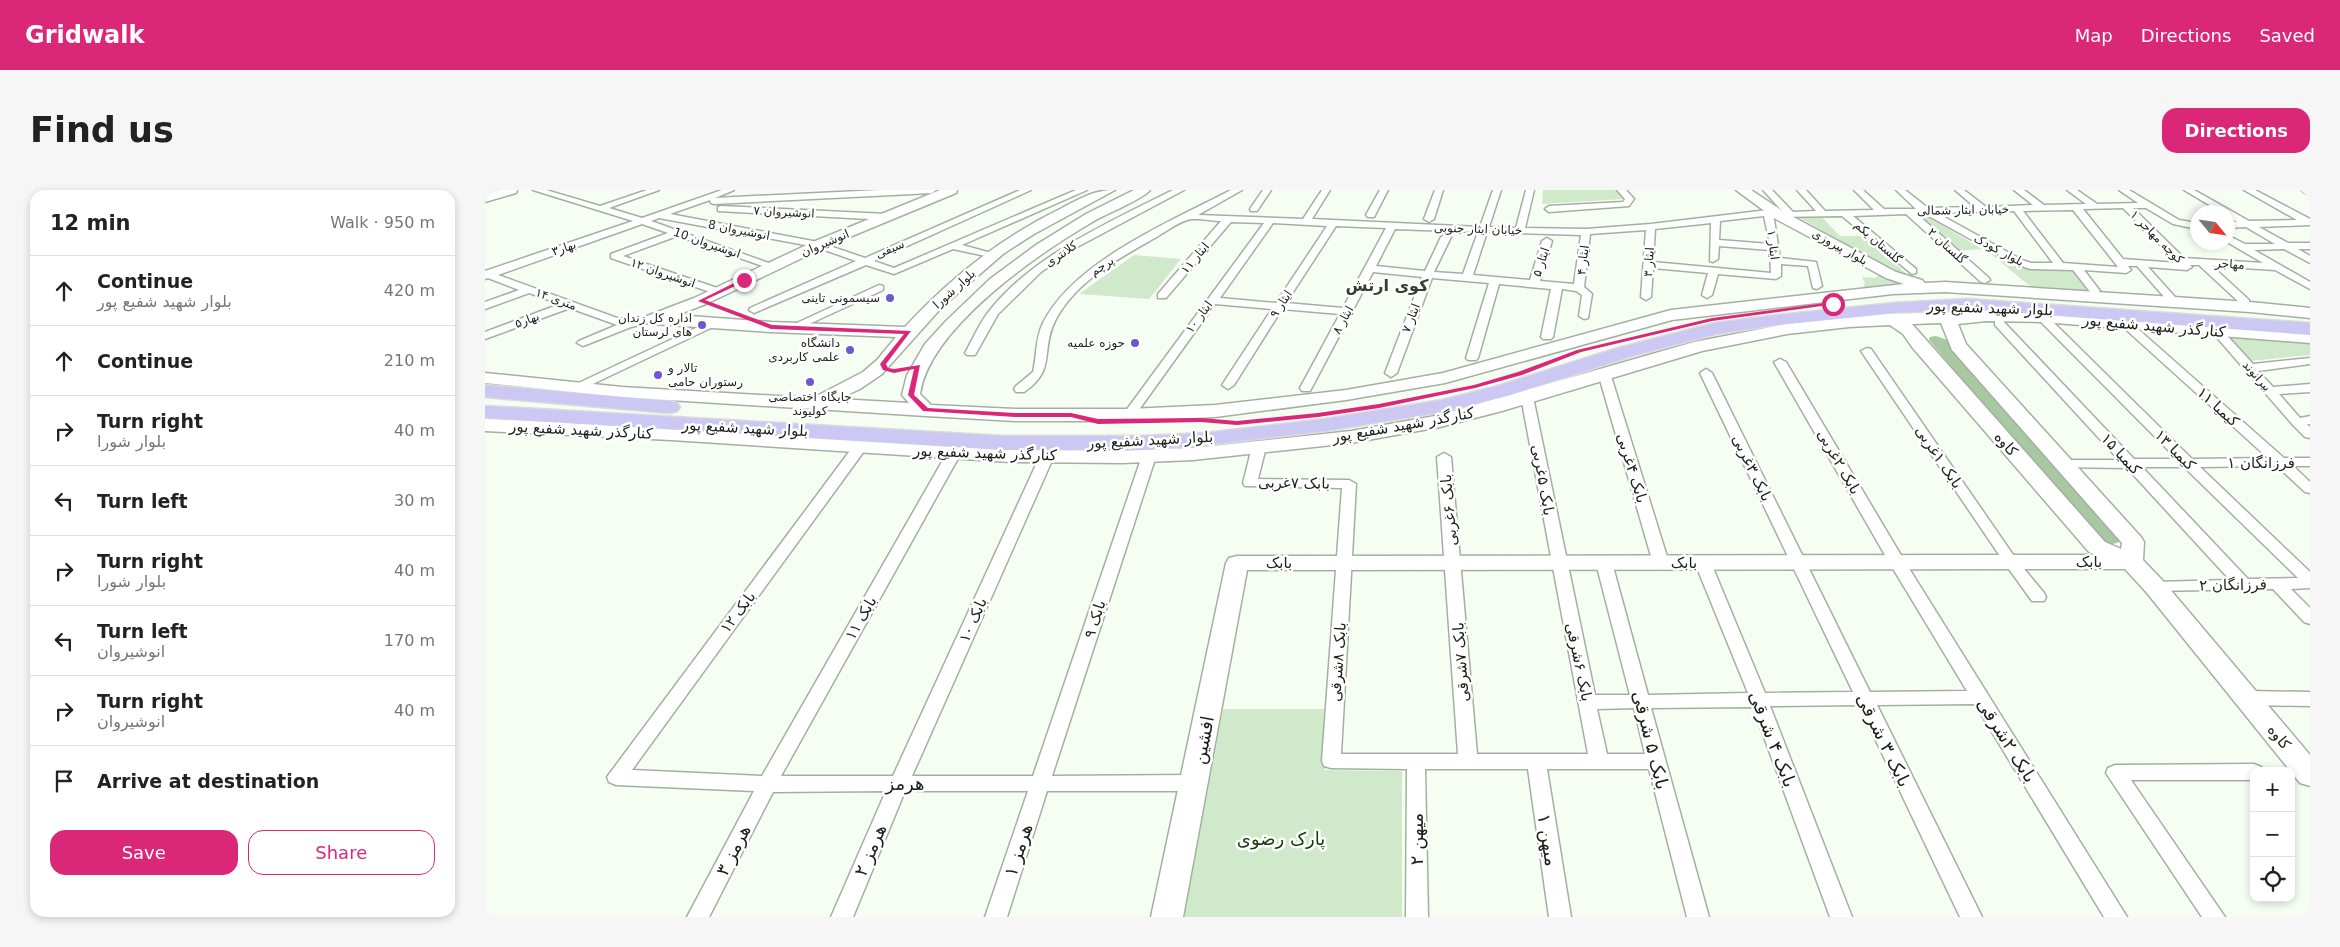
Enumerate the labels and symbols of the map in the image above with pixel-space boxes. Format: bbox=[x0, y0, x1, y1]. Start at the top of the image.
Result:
street label: خیابان ایثار شمالی bbox=[1917, 202, 2009, 219]
street label: انوشیروان ۷ bbox=[753, 203, 815, 222]
north arrow bbox=[2190, 205, 2235, 250]
street label: کوچه مهاجر ۱ bbox=[2127, 207, 2187, 267]
street label: انوشیروان 8 bbox=[707, 217, 771, 244]
street label: گلستان یکم bbox=[1851, 218, 1905, 267]
street label: خیابان ایثار جنوبی bbox=[1434, 220, 1522, 239]
street label: انوشیروان 10 bbox=[671, 225, 742, 262]
street label: گلستان ۲ bbox=[1925, 225, 1969, 267]
street label: بلوار پیروزی bbox=[1809, 226, 1870, 269]
street label: انوشیروان bbox=[799, 227, 852, 260]
street label: ایثار ۱ bbox=[1763, 229, 1782, 261]
street label: بلوار کودک bbox=[1971, 231, 2026, 270]
street label: بهار۳ bbox=[550, 237, 578, 260]
street label: سیفی bbox=[874, 237, 906, 261]
street label: کلانتری bbox=[1042, 238, 1081, 271]
street label: ایثار ۱۱ bbox=[1178, 240, 1213, 277]
street label: ایثار ۴ bbox=[1574, 244, 1593, 276]
street label: ایثار ۵ bbox=[1530, 246, 1553, 279]
street label: ایثار ۳ bbox=[1641, 247, 1658, 278]
street label: پرچم bbox=[1088, 253, 1117, 280]
street label: انوشیروان ۱۲ bbox=[628, 255, 697, 292]
street label: مهاجر bbox=[2214, 256, 2245, 273]
street label: بلوار شورا bbox=[930, 266, 979, 312]
route end bbox=[733, 269, 756, 292]
district label: کوی ارتش bbox=[1346, 276, 1429, 295]
street label: ۱۴ متری bbox=[533, 285, 578, 314]
street label: ایثار ۹ bbox=[1267, 288, 1296, 321]
place label: سیسمونی تاینی bbox=[801, 291, 880, 306]
marker: سیسمونی تاینی bbox=[884, 292, 896, 304]
route start bbox=[1822, 293, 1845, 316]
street label: بلوار شهید شفیع پور bbox=[1926, 297, 2053, 320]
street label: ایثار ۱۰ bbox=[1183, 298, 1216, 336]
street label: ایثار ۷ bbox=[1399, 301, 1424, 335]
street label: ایثار ۸ bbox=[1330, 303, 1357, 337]
street label: بهار۵ bbox=[513, 309, 541, 332]
place label: اداره کل زندان های لرستان bbox=[618, 311, 692, 340]
street label: کنارگذر شهید شفیع پور bbox=[2081, 311, 2227, 342]
marker: اداره کل زندان های لرستان bbox=[696, 319, 708, 331]
place label: دانشگاه علمی کاربردی bbox=[768, 336, 840, 365]
place label: حوزه علمیه bbox=[1067, 336, 1125, 351]
marker: حوزه علمیه bbox=[1129, 337, 1141, 349]
marker: دانشگاه علمی کاربردی bbox=[844, 344, 856, 356]
street label: بیرانوند bbox=[2239, 358, 2274, 395]
place label: تالار و رستوران حامی bbox=[667, 361, 743, 390]
marker: تالار و رستوران حامی bbox=[652, 369, 664, 381]
marker: جایگاه اختصاصی کولیوند bbox=[804, 376, 816, 388]
street label: کیمیا ۱۱ bbox=[2193, 383, 2243, 431]
place label: جایگاه اختصاصی کولیوند bbox=[768, 390, 852, 419]
street label: کنارگذر شهید شفیع پور bbox=[1330, 404, 1476, 448]
street label: بلوار شهید شفیع پور bbox=[680, 416, 809, 441]
street label: کنارگذر شهید شفیع پور bbox=[508, 417, 654, 444]
street label: بابک ۱غربی bbox=[1911, 422, 1967, 492]
street label: بابک ۲غربی bbox=[1813, 426, 1865, 498]
street label: کیمیا ۱۳ bbox=[2151, 426, 2200, 475]
street label: بلوار شهید شفیع پور bbox=[1085, 428, 1214, 453]
street label: کاوه bbox=[1990, 428, 2022, 461]
street label: کیمیا ۱۵ bbox=[2097, 429, 2145, 479]
street label: بابک ۴غربی bbox=[1613, 431, 1651, 505]
street label: بابک ۳غربی bbox=[1728, 432, 1776, 504]
street label: کنارگذر شهید شفیع پور bbox=[912, 441, 1058, 466]
street label: بابک ۵غربی bbox=[1528, 443, 1558, 517]
street label: فرزانگان ۱ bbox=[2227, 454, 2295, 472]
street label: بابک ۷غربی bbox=[1258, 473, 1330, 493]
street label: بابک ۶غربی bbox=[1437, 473, 1461, 547]
street label: بابک bbox=[2076, 553, 2102, 571]
street label: بابک bbox=[1266, 554, 1292, 572]
street label: بابک bbox=[1671, 554, 1697, 572]
street label: فرزانگان ۲ bbox=[2199, 575, 2267, 595]
street label: بابک ۱۲ bbox=[717, 588, 759, 636]
street label: بابک ۱۱ bbox=[841, 593, 881, 643]
street label: بابک ۱۰ bbox=[955, 595, 991, 645]
street label: بابک ۹ bbox=[1080, 598, 1110, 640]
street label: بابک ۶شرقی bbox=[1562, 621, 1596, 703]
street label: بابک ۸شرقی bbox=[1326, 622, 1350, 702]
street label: بابک ۷شرقی bbox=[1449, 622, 1473, 702]
street label: بابک ۵ شرقی bbox=[1628, 688, 1673, 792]
street label: بابک ۴ شرقی bbox=[1744, 688, 1801, 790]
street label: بابک ۳ شرقی bbox=[1851, 690, 1916, 791]
street label: بابک ۲شرقی bbox=[1972, 694, 2041, 787]
street label: افشین bbox=[1188, 714, 1219, 766]
street label: کاوه bbox=[2264, 721, 2295, 754]
street label: هرمز bbox=[885, 773, 925, 795]
street label: میهن ۱ bbox=[1533, 812, 1562, 868]
street label: میهن ۲ bbox=[1406, 813, 1428, 865]
street label: هرمز ۳ bbox=[711, 821, 756, 879]
street label: هرمز ۲ bbox=[850, 821, 891, 880]
street label: هرمز ۱ bbox=[1000, 821, 1037, 879]
park label: پارک رضوی bbox=[1237, 828, 1325, 850]

